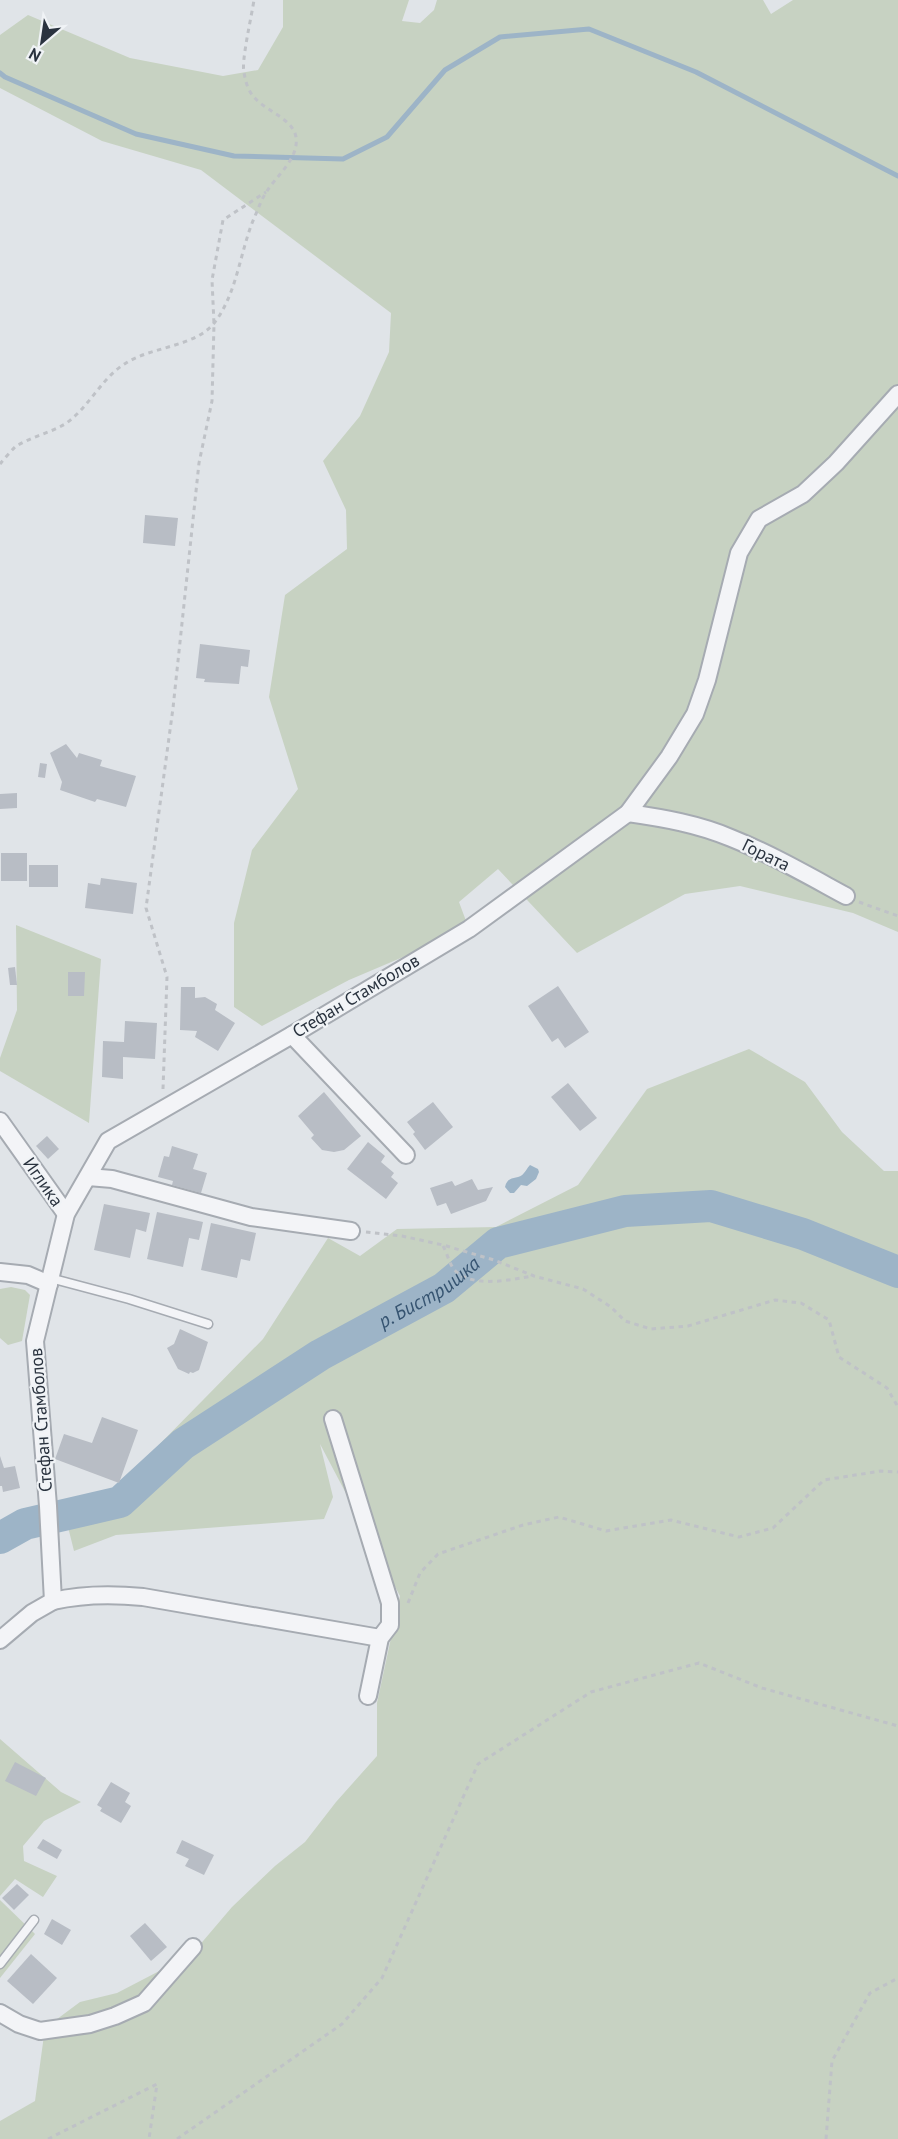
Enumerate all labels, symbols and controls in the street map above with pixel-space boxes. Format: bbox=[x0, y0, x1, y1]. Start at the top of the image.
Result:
north arrow bbox=[12, 12, 72, 72]
text: N bbox=[25, 44, 44, 66]
street label: Гората bbox=[739, 833, 794, 876]
street label: Стефан Стамболов bbox=[288, 949, 424, 1043]
street label: Иглика bbox=[18, 1153, 69, 1211]
water label: р. Бистришка bbox=[373, 1250, 485, 1335]
street label: Стефан Стамболов bbox=[24, 1347, 57, 1493]

